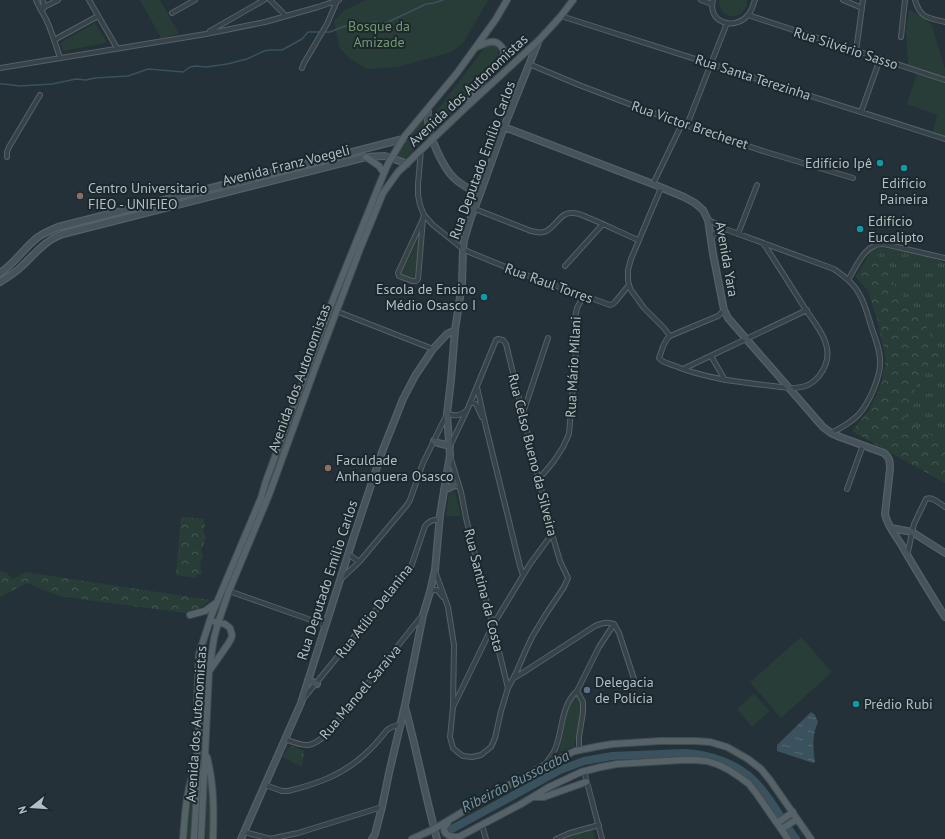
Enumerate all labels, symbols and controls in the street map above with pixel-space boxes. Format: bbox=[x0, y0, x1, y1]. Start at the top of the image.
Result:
park label: Bosque da Amizade bbox=[348, 17, 410, 51]
street label: Rua Silvério Sasso bbox=[791, 23, 901, 73]
street label: Avenida dos Autonomistas bbox=[405, 30, 532, 150]
street label: Rua Santa Terezinha bbox=[693, 50, 813, 104]
street label: Rua Deputado Emílio Carlos bbox=[445, 78, 519, 242]
street label: Rua Victor Brecheret bbox=[629, 97, 751, 153]
street label: Avenida Franz Voegeli bbox=[220, 140, 352, 190]
place label: Edifício Ipê bbox=[805, 154, 872, 172]
marker: Edifício Ipê bbox=[875, 158, 885, 168]
marker: Edifício Paineira bbox=[899, 163, 909, 173]
place label: Edifício Paineira bbox=[880, 174, 928, 208]
place label: Centro Universitario FIEO - UNIFIEO bbox=[88, 179, 207, 213]
marker: Centro Universitario FIEO - UNIFIEO bbox=[75, 191, 85, 201]
place label: Edifício Eucalipto bbox=[868, 212, 924, 246]
street label: Avenida Yara bbox=[712, 220, 742, 298]
marker: Edifício Eucalipto bbox=[855, 224, 865, 234]
street label: Rua Raul Torres bbox=[502, 259, 596, 307]
place label: Escola de Ensino Médio Osasco I bbox=[376, 280, 476, 314]
marker: Escola de Ensino Médio Osasco I bbox=[479, 292, 489, 302]
street label: Avenida dos Autonomistas bbox=[264, 301, 334, 455]
street label: Rua Mário Milani bbox=[561, 316, 585, 418]
street label: Rua Celso Bueno da Silveira bbox=[504, 372, 562, 538]
place label: Faculdade Anhanguera Osasco bbox=[336, 451, 454, 485]
marker: Faculdade Anhanguera Osasco bbox=[323, 463, 333, 473]
street label: Rua Deputado Emílio Carlos bbox=[293, 498, 361, 662]
street label: Rua Santina da Costa bbox=[460, 527, 508, 653]
street label: Rua Atílio Delanina bbox=[332, 560, 416, 662]
street label: Rua Manoel Saraiva bbox=[315, 641, 405, 743]
street label: Avenida dos Autonomistas bbox=[182, 645, 210, 803]
place label: Delegacia de Polícia bbox=[595, 673, 654, 707]
marker: Delegacia de Polícia bbox=[582, 685, 592, 695]
place label: Prédio Rubi bbox=[864, 695, 933, 713]
marker: Prédio Rubi bbox=[851, 699, 861, 709]
water label: Ribeirão Bussocaba bbox=[458, 745, 573, 816]
north arrow bbox=[12, 787, 52, 827]
text: N bbox=[15, 804, 30, 815]

